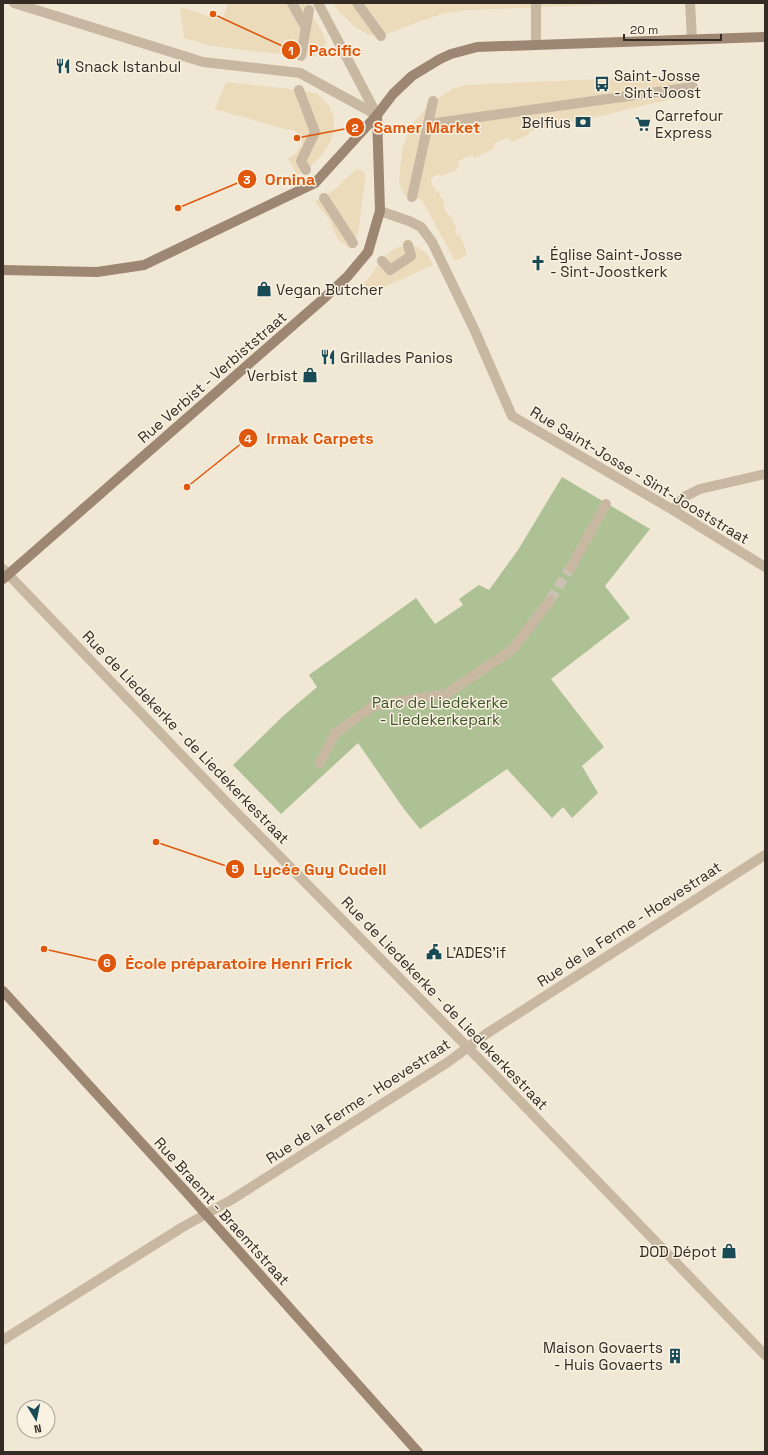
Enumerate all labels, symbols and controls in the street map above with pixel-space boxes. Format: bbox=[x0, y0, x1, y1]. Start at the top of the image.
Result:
scale bar bbox=[624, 16, 721, 42]
text: 20 m bbox=[630, 22, 658, 38]
callout: Pacific bbox=[281, 36, 369, 64]
text: Pacific bbox=[309, 40, 361, 61]
text: 1 bbox=[288, 43, 294, 59]
restaurant icon: Snack Istanbul bbox=[54, 57, 72, 75]
place label: Snack Istanbul bbox=[75, 57, 181, 76]
place label: Saint-Josse - Sint-Joost bbox=[614, 66, 701, 102]
bus stop icon: Saint-Josse - Sint-Joost bbox=[593, 75, 611, 93]
place label: Carrefour Express bbox=[655, 106, 724, 142]
callout: Samer Market bbox=[345, 113, 488, 141]
place label: Belfius bbox=[521, 113, 571, 132]
bank icon: Belfius bbox=[574, 113, 592, 131]
supermarket icon: Carrefour Express bbox=[634, 115, 652, 133]
text: Samer Market bbox=[374, 117, 480, 138]
text: 2 bbox=[351, 120, 359, 136]
callout: Ornina bbox=[237, 165, 324, 193]
text: Ornina bbox=[265, 169, 315, 190]
text: 3 bbox=[243, 172, 251, 188]
place label: Église Saint-Josse - Sint-Joostkerk bbox=[550, 245, 683, 281]
church icon: Église Saint-Josse - Sint-Joostkerk bbox=[529, 254, 547, 272]
shop icon: Vegan Butcher bbox=[255, 280, 273, 298]
place label: Vegan Butcher bbox=[276, 280, 384, 299]
street label: Rue Verbist - Verbiststraat bbox=[134, 307, 290, 447]
restaurant icon: Grillades Panios bbox=[319, 348, 337, 366]
place label: Grillades Panios bbox=[340, 348, 453, 367]
place label: Verbist bbox=[247, 366, 298, 385]
shop icon: Verbist bbox=[301, 366, 319, 384]
street label: Rue Saint-Josse - Sint-Jooststraat bbox=[527, 402, 753, 548]
callout: Irmak Carpets bbox=[238, 424, 382, 452]
text: Irmak Carpets bbox=[266, 428, 374, 449]
text: 4 bbox=[244, 431, 252, 447]
street label: Rue de Liedekerke - de Liedekerkestraat bbox=[79, 626, 294, 848]
park label: Parc de Liedekerke - Liedekerkepark bbox=[372, 693, 508, 729]
callout: Lycée Guy Cudell bbox=[225, 855, 394, 883]
street label: Rue de la Ferme - Hoevestraat bbox=[533, 857, 725, 991]
text: Lycée Guy Cudell bbox=[254, 859, 386, 880]
text: 5 bbox=[231, 861, 239, 877]
street label: Rue de Liedekerke - de Liedekerkestraat bbox=[338, 892, 553, 1114]
public building icon: L'ADES'if bbox=[425, 943, 443, 961]
place label: L'ADES'if bbox=[446, 943, 507, 962]
callout: École préparatoire Henri Frick bbox=[97, 949, 360, 977]
text: École préparatoire Henri Frick bbox=[125, 953, 353, 974]
text: 6 bbox=[103, 955, 111, 971]
street label: Rue de la Ferme - Hoevestraat bbox=[262, 1034, 454, 1168]
street label: Rue Braemt - Braemtstraat bbox=[150, 1133, 294, 1289]
place label: DOD Dépot bbox=[639, 1242, 717, 1261]
shop icon: DOD Dépot bbox=[720, 1242, 738, 1260]
place label: Maison Govaerts - Huis Govaerts bbox=[543, 1338, 663, 1374]
building icon: Maison Govaerts - Huis Govaerts bbox=[666, 1347, 684, 1365]
north arrow bbox=[16, 1399, 56, 1439]
text: N bbox=[33, 1421, 43, 1436]

